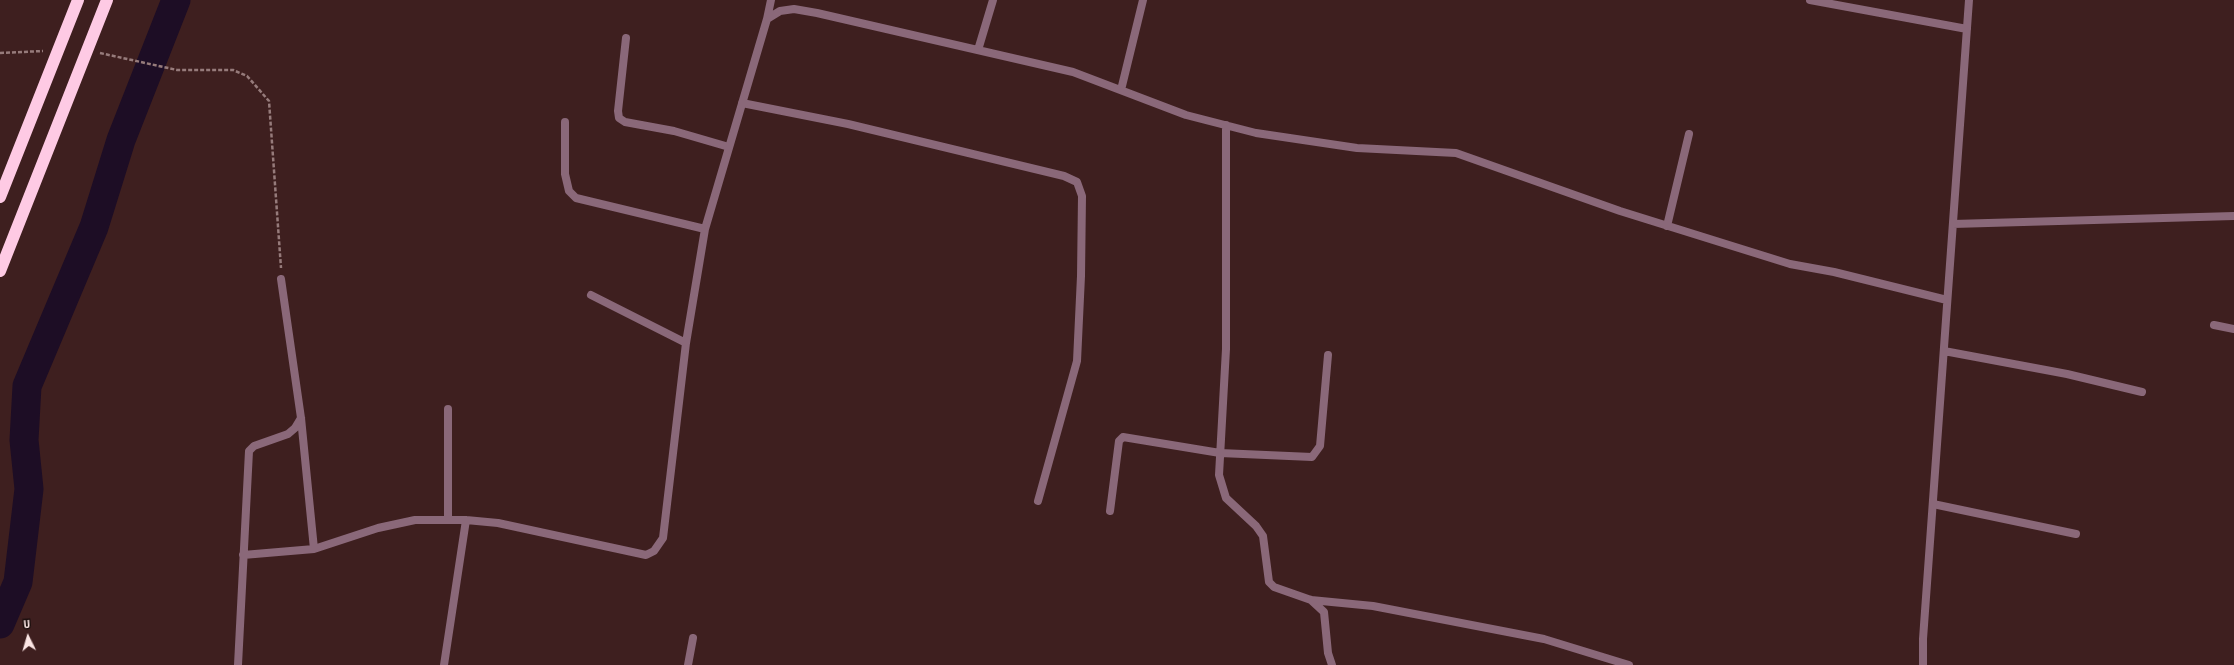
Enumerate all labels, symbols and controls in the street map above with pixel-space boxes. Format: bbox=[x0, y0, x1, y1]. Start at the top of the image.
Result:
north arrow bbox=[8, 617, 48, 657]
text: U bbox=[23, 618, 31, 631]

